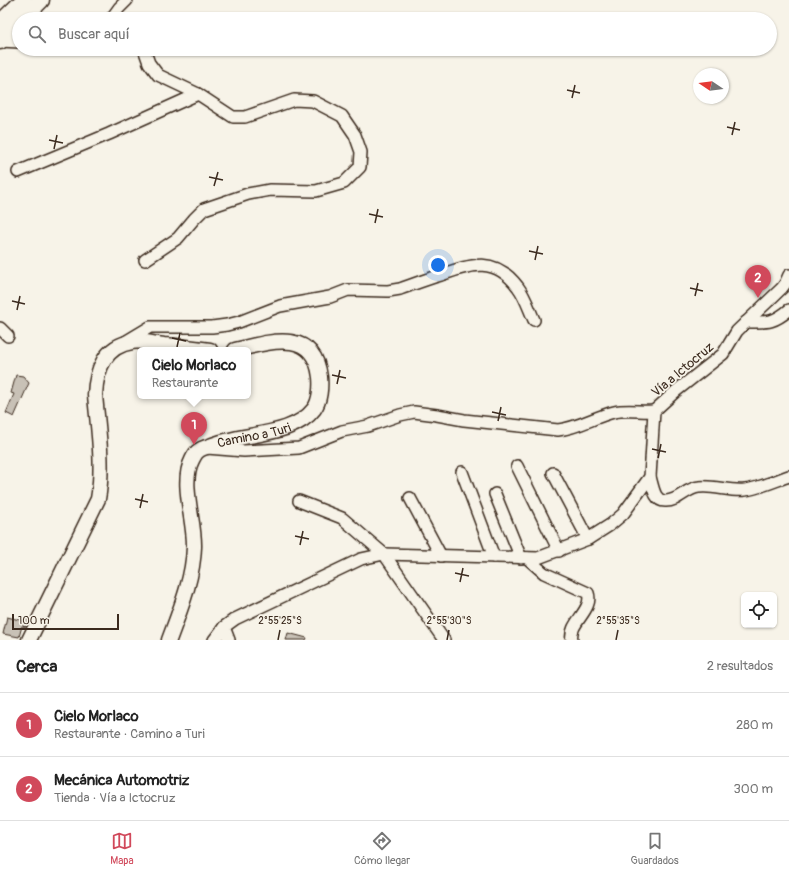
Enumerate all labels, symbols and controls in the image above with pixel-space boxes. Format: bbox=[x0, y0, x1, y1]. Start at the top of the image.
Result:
search box bbox=[12, 12, 777, 56]
icon: search bbox=[26, 23, 48, 45]
text: Buscar aquí bbox=[58, 25, 130, 44]
north arrow bbox=[693, 68, 729, 104]
your location bbox=[428, 255, 448, 275]
pin: 2 bbox=[745, 265, 771, 298]
street label: Vía a Ictocruz bbox=[648, 339, 717, 400]
popup bbox=[137, 347, 251, 399]
text: Cielo Morlaco bbox=[152, 356, 236, 375]
text: Restaurante bbox=[152, 375, 218, 391]
pin: 1 bbox=[181, 412, 207, 445]
street label: Camino a Turi bbox=[216, 420, 293, 452]
map controls bbox=[741, 592, 777, 628]
button: locate bbox=[741, 592, 777, 628]
scale bar bbox=[12, 612, 119, 631]
text: 100 m bbox=[18, 614, 49, 627]
text: 2°55'25"S bbox=[258, 615, 302, 627]
text: 2°55'30"S bbox=[426, 615, 472, 627]
text: 2°55'35"S bbox=[596, 615, 640, 627]
text: Cerca bbox=[16, 656, 57, 677]
text: 2 resultados bbox=[707, 658, 773, 674]
text: Cielo Morlaco bbox=[54, 707, 139, 726]
text: 1 bbox=[26, 717, 32, 733]
text: 280 m bbox=[736, 717, 773, 733]
text: Restaurante · Camino a Turi bbox=[54, 726, 205, 742]
text: Mecánica Automotriz bbox=[54, 771, 189, 790]
text: 2 bbox=[25, 781, 33, 797]
text: 300 m bbox=[734, 781, 773, 797]
text: Tienda · Vía a Ictocruz bbox=[54, 790, 175, 806]
tab: Mapa bbox=[110, 830, 134, 867]
tab: Cómo llegar bbox=[354, 830, 410, 867]
tab: Guardados bbox=[631, 830, 679, 867]

